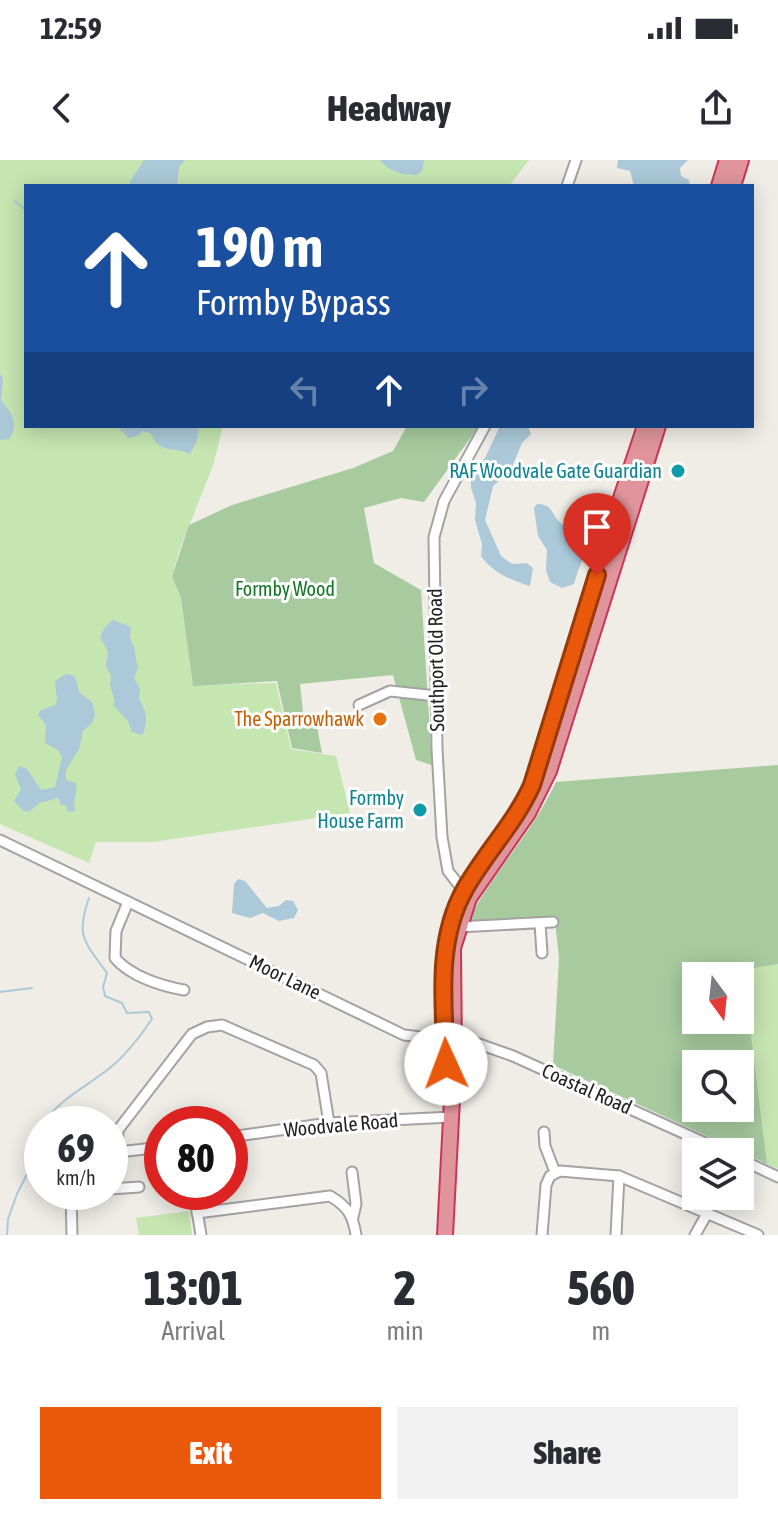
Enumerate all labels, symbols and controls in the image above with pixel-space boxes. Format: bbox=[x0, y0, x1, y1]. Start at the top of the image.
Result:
text: 12:59 bbox=[40, 11, 102, 45]
icon: back bbox=[40, 86, 84, 130]
icon: share bbox=[694, 86, 738, 130]
text: Headway bbox=[327, 87, 451, 129]
text: 190 m bbox=[196, 215, 323, 279]
icon: ahead bbox=[64, 216, 168, 320]
text: Formby Bypass bbox=[196, 281, 391, 323]
icon: left bbox=[283, 368, 327, 412]
icon: ahead bbox=[367, 368, 411, 412]
icon: right bbox=[451, 368, 495, 412]
place label: RAF Woodvale Gate Guardian bbox=[449, 459, 662, 482]
marker: RAF Woodvale Gate Guardian bbox=[669, 462, 687, 480]
pin bbox=[563, 493, 631, 575]
icon: arrive bbox=[575, 505, 619, 549]
park label: Formby Wood bbox=[235, 577, 335, 600]
street label: Southport Old Road bbox=[423, 588, 448, 732]
place label: The Sparrowhawk bbox=[234, 707, 364, 730]
marker: The Sparrowhawk bbox=[371, 710, 389, 728]
place label: Formby House Farm bbox=[317, 786, 404, 832]
marker: Formby House Farm bbox=[411, 801, 429, 819]
street label: Moor Lane bbox=[246, 949, 325, 1004]
north arrow bbox=[682, 962, 754, 1034]
map controls bbox=[682, 962, 754, 1210]
position arrow bbox=[404, 1022, 488, 1106]
button: search bbox=[682, 1050, 754, 1122]
street label: Coastal Road bbox=[539, 1059, 636, 1119]
speed limit sign: 80 bbox=[144, 1106, 248, 1210]
street label: Woodvale Road bbox=[283, 1108, 399, 1141]
text: 69 bbox=[57, 1125, 95, 1170]
button: layers bbox=[682, 1138, 754, 1210]
text: km/h bbox=[56, 1166, 96, 1189]
text: 13:01 bbox=[143, 1260, 243, 1315]
text: 2 bbox=[394, 1260, 416, 1315]
text: 560 bbox=[567, 1260, 635, 1315]
text: Arrival bbox=[161, 1316, 225, 1346]
text: min bbox=[386, 1316, 424, 1346]
text: m bbox=[591, 1316, 610, 1346]
button: Exit bbox=[40, 1407, 381, 1499]
button: Share bbox=[397, 1407, 738, 1499]

